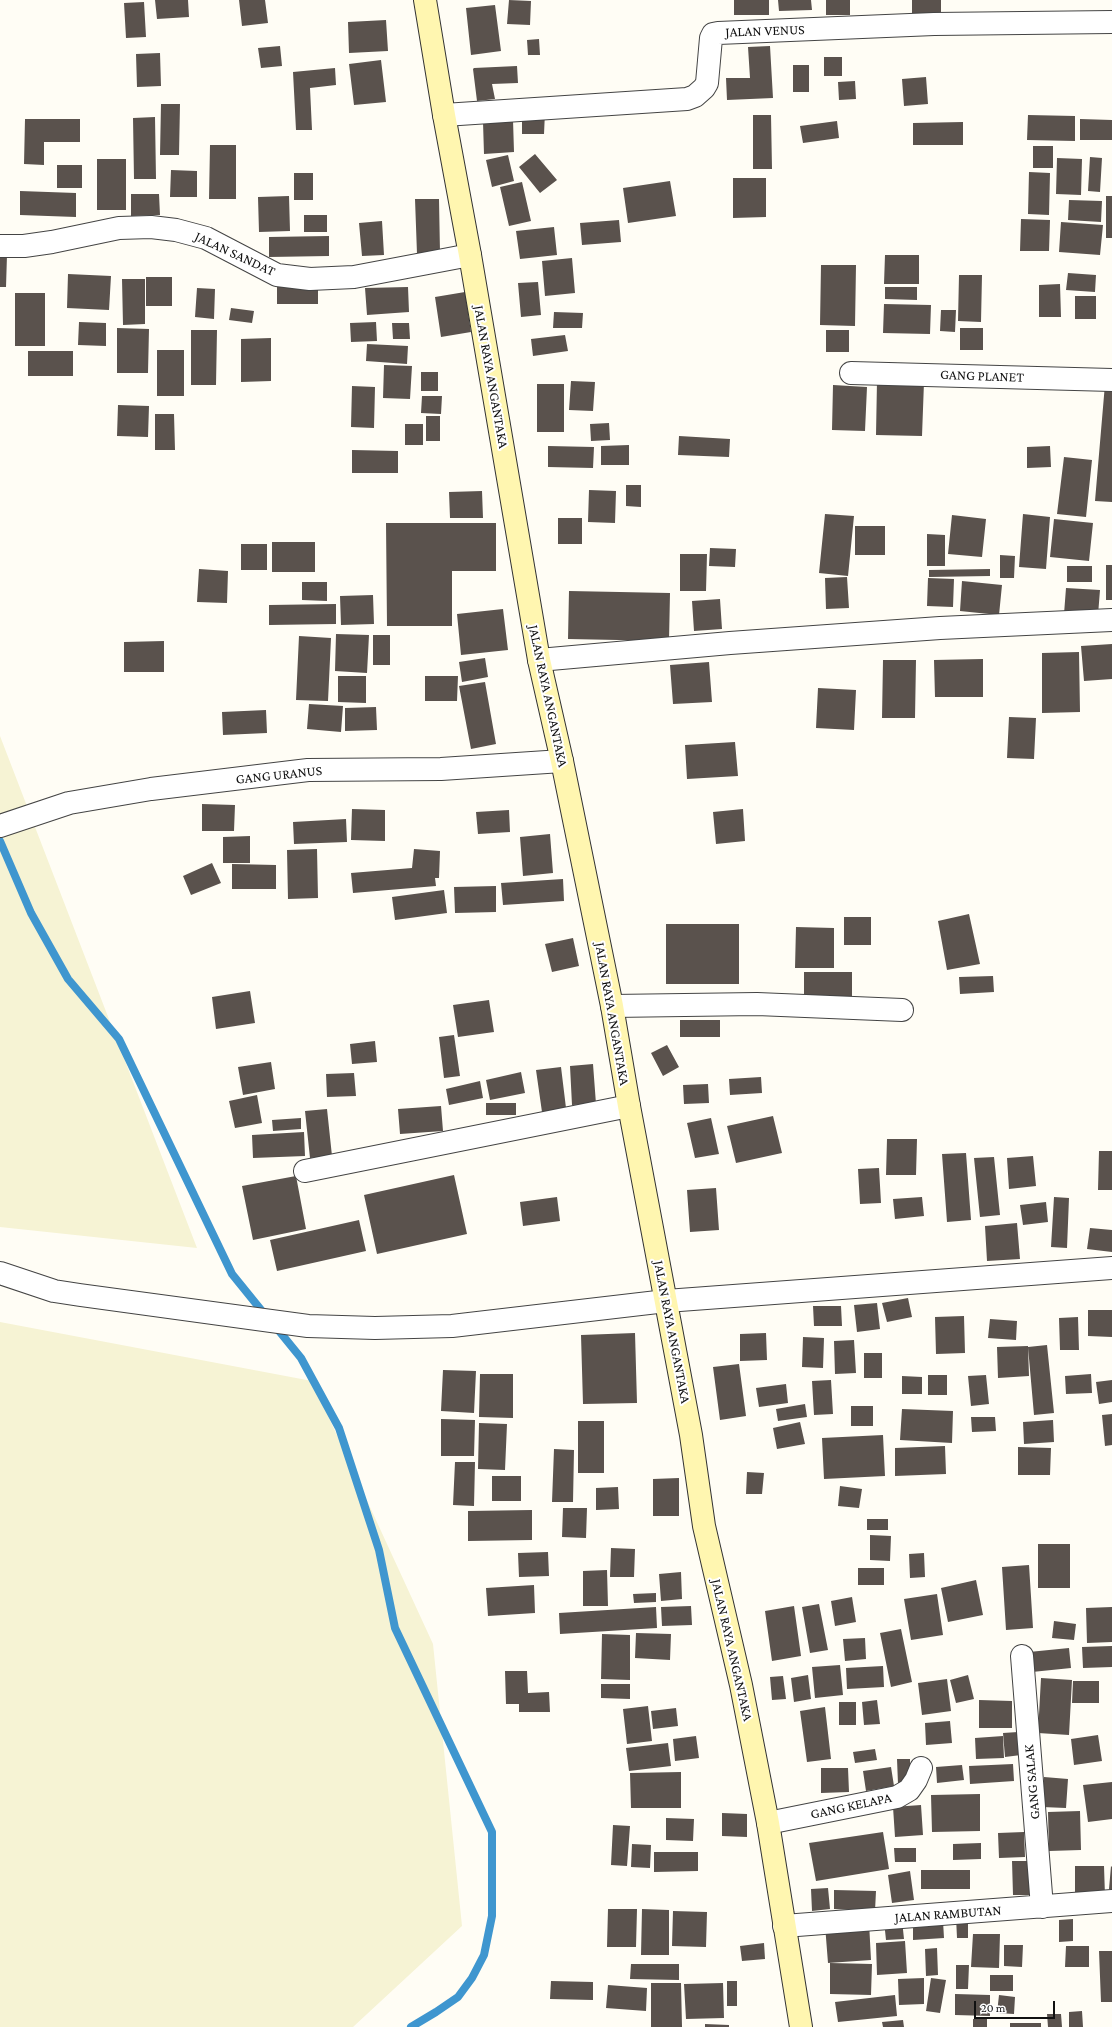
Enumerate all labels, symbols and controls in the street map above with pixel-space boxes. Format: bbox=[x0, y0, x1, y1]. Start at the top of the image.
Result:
street label: JALAN VENUS bbox=[725, 21, 805, 41]
street label: JALAN SANDAT bbox=[192, 228, 278, 280]
street label: JALAN RAYA ANGANTAKA bbox=[470, 304, 512, 450]
street label: GANG PLANET bbox=[940, 366, 1024, 386]
street label: JALAN RAYA ANGANTAKA bbox=[525, 623, 571, 769]
street label: GANG URANUS bbox=[235, 762, 323, 788]
street label: JALAN RAYA ANGANTAKA bbox=[591, 941, 633, 1087]
street label: JALAN RAYA ANGANTAKA bbox=[650, 1259, 694, 1405]
street label: JALAN RAYA ANGANTAKA bbox=[707, 1577, 757, 1723]
street label: GANG SALAK bbox=[1020, 1744, 1044, 1820]
street label: GANG KELAPA bbox=[809, 1789, 893, 1823]
street label: JALAN RAMBUTAN bbox=[894, 1902, 1002, 1926]
scale bar bbox=[976, 1993, 1057, 2019]
text: 20 m bbox=[981, 2001, 1005, 2015]

